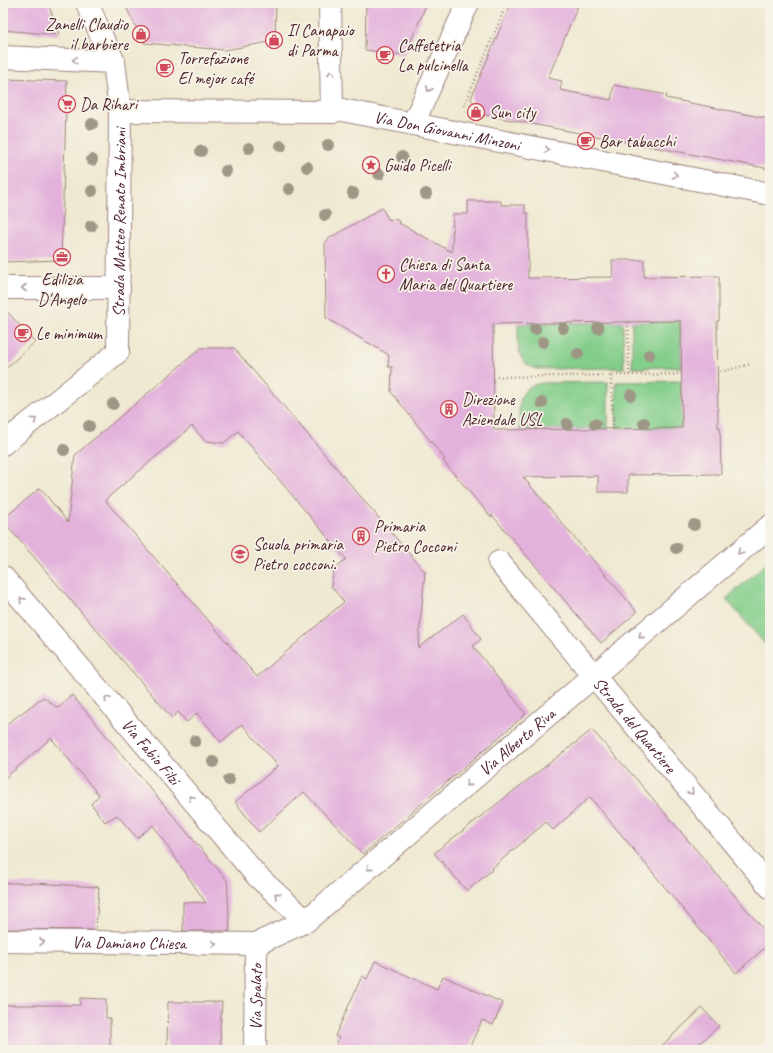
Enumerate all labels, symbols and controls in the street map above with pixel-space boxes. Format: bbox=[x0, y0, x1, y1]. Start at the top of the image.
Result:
place label: Zanelli Claudio il barbiere bbox=[45, 14, 129, 55]
place label: Il Canapaio di Parma bbox=[287, 20, 356, 61]
shop icon: Zanelli Claudio il barbiere bbox=[131, 24, 151, 44]
shop icon: Il Canapaio di Parma bbox=[264, 30, 284, 50]
place label: Caffetetria La pulcinella bbox=[398, 35, 469, 76]
cafe icon: Caffetetria La pulcinella bbox=[375, 45, 395, 65]
place label: Torrefazione El mejor café bbox=[178, 48, 255, 89]
one-way arrow bbox=[72, 56, 78, 65]
cafe icon: Torrefazione El mejor café bbox=[155, 58, 175, 78]
one-way arrow bbox=[327, 70, 335, 76]
one-way arrow bbox=[426, 85, 434, 93]
supermarket icon: Da Rihari bbox=[57, 94, 77, 114]
place label: Da Rihari bbox=[80, 94, 139, 115]
shop icon: Sun city bbox=[466, 102, 486, 122]
place label: Sun city bbox=[489, 102, 537, 123]
street label: Via Don Giovanni Minzoni bbox=[372, 106, 524, 156]
street label: Strada Matteo Renato Imbriani bbox=[108, 126, 130, 317]
cafe icon: Bar tabacchi bbox=[576, 131, 596, 151]
place label: Bar tabacchi bbox=[599, 131, 677, 152]
one-way arrow bbox=[544, 146, 551, 154]
place icon: Guido Picelli bbox=[361, 155, 381, 175]
place label: Guido Picelli bbox=[384, 155, 453, 176]
one-way arrow bbox=[672, 171, 678, 179]
office icon: Edilizia D'Angelo bbox=[52, 247, 72, 267]
place label: Chiesa di Santa Maria del Quartiere bbox=[399, 254, 514, 295]
church icon: Chiesa di Santa Maria del Quartiere bbox=[376, 264, 396, 284]
place label: Edilizia D'Angelo bbox=[38, 269, 88, 310]
one-way arrow bbox=[21, 284, 27, 292]
cafe icon: Le minimum bbox=[13, 323, 33, 343]
place label: Le minimum bbox=[36, 323, 103, 344]
place label: Direzione Aziendale USL bbox=[462, 389, 543, 430]
building icon: Direzione Aziendale USL bbox=[439, 399, 459, 419]
one-way arrow bbox=[29, 417, 36, 424]
place label: Primaria Pietro Cocconi bbox=[374, 516, 459, 557]
building icon: Primaria Pietro Cocconi bbox=[351, 526, 371, 546]
place label: Scuola primaria Pietro cocconi. bbox=[253, 534, 345, 575]
school or university icon: Scuola primaria Pietro cocconi. bbox=[230, 544, 250, 564]
one-way arrow bbox=[738, 547, 745, 554]
one-way arrow bbox=[20, 597, 27, 604]
one-way arrow bbox=[639, 631, 646, 638]
street label: Strada del Quartiere bbox=[589, 673, 682, 778]
one-way arrow bbox=[104, 696, 111, 704]
street label: Via Alberto Riva bbox=[474, 702, 561, 780]
street label: Via Fabio Filzi bbox=[117, 714, 186, 790]
one-way arrow bbox=[465, 779, 472, 786]
one-way arrow bbox=[686, 787, 693, 795]
one-way arrow bbox=[188, 795, 195, 803]
one-way arrow bbox=[366, 863, 373, 870]
one-way arrow bbox=[274, 892, 282, 900]
street label: Via Damiano Chiesa bbox=[72, 931, 188, 954]
one-way arrow bbox=[39, 938, 45, 946]
one-way arrow bbox=[211, 940, 217, 948]
street label: Via Spalato bbox=[245, 962, 266, 1030]

